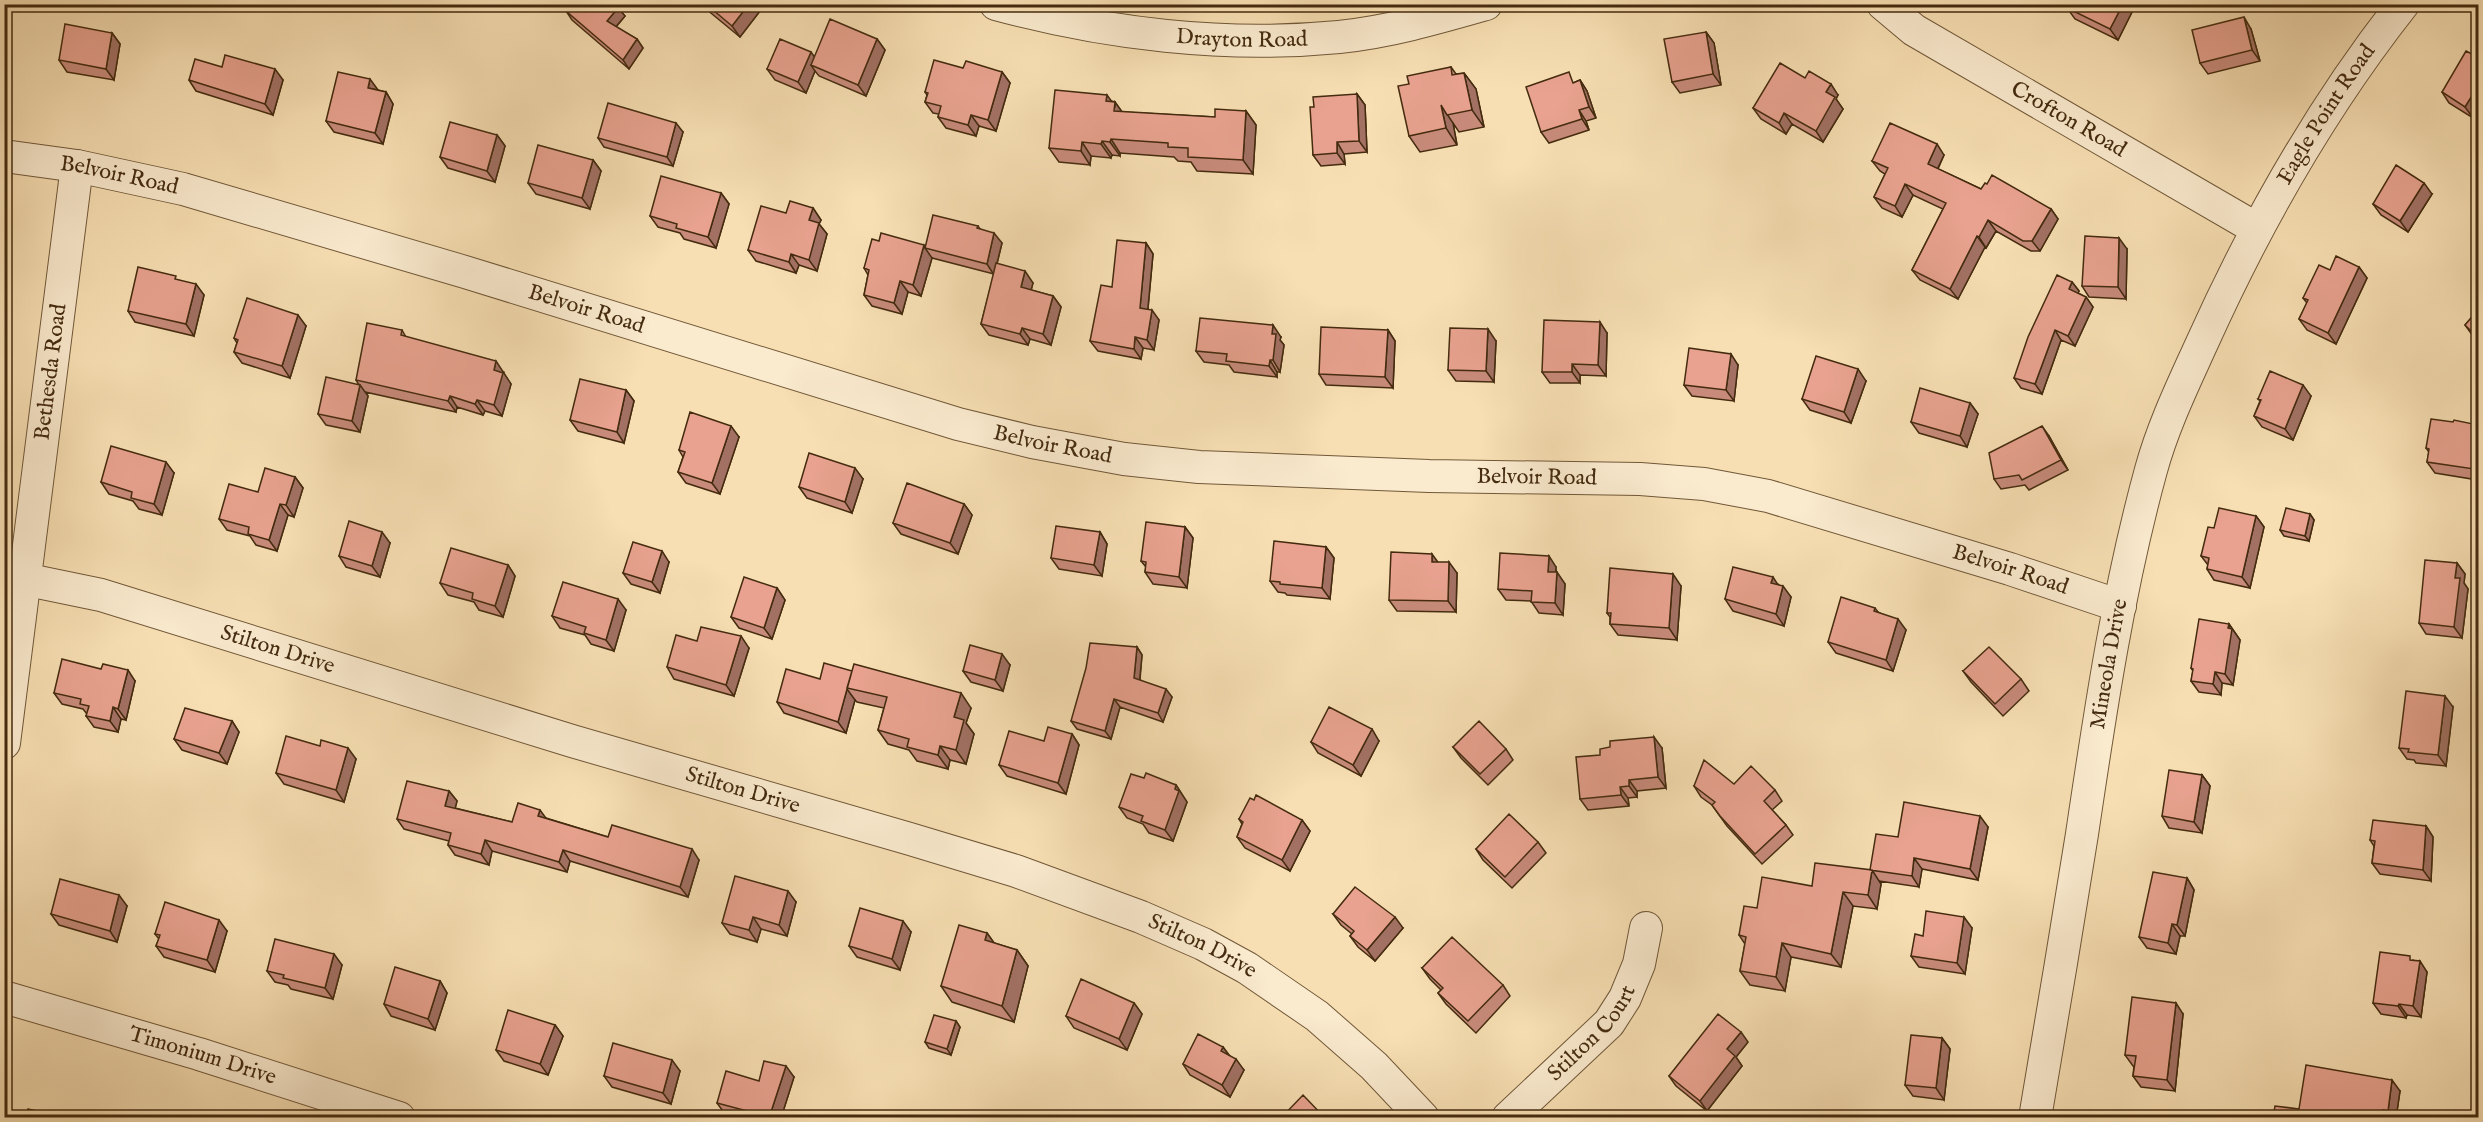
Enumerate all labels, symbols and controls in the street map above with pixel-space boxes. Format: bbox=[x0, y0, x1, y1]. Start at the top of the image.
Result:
street label: Drayton Road bbox=[1175, 23, 1308, 55]
street label: Eagle Point Road bbox=[2271, 39, 2382, 190]
street label: Crofton Road bbox=[2006, 75, 2132, 164]
street label: Belvoir Road bbox=[58, 150, 181, 202]
street label: Belvoir Road bbox=[525, 278, 648, 341]
street label: Bethesda Road bbox=[28, 302, 73, 442]
street label: Belvoir Road bbox=[990, 419, 1114, 471]
street label: Belvoir Road bbox=[1476, 463, 1597, 492]
street label: Belvoir Road bbox=[1949, 538, 2072, 602]
street label: Mineola Drive bbox=[2084, 596, 2135, 731]
street label: Stilton Drive bbox=[217, 619, 338, 681]
street label: Stilton Drive bbox=[682, 761, 803, 820]
street label: Stilton Drive bbox=[1144, 908, 1263, 985]
street label: Stilton Court bbox=[1542, 981, 1643, 1087]
street label: Timonium Drive bbox=[126, 1020, 280, 1092]

